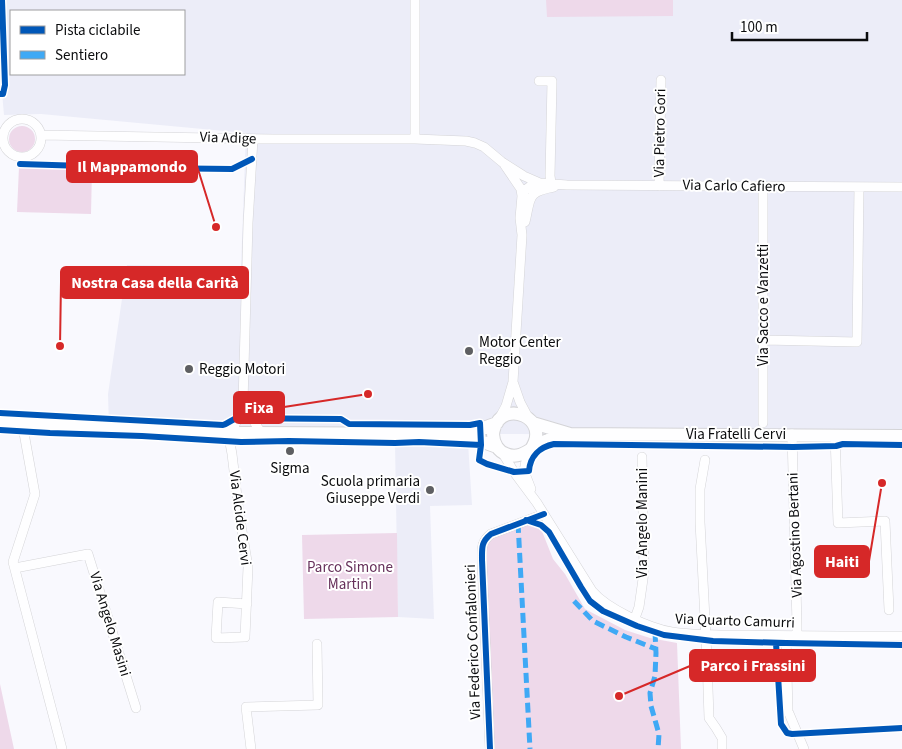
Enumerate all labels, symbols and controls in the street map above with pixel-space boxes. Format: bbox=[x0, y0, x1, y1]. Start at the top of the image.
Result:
legend bbox=[10, 10, 185, 75]
scale bar bbox=[732, 10, 867, 42]
text: 100 m bbox=[740, 17, 778, 38]
text: Pista ciclabile bbox=[55, 20, 140, 41]
text: Sentiero bbox=[55, 45, 108, 66]
street label: Via Pietro Gori bbox=[649, 88, 671, 178]
street label: Via Adige bbox=[199, 127, 257, 149]
callout: Il Mappamondo bbox=[67, 151, 197, 182]
text: Il Mappamondo bbox=[77, 156, 187, 178]
street label: Via Carlo Cafiero bbox=[682, 175, 786, 197]
street label: Via Sacco e Vanzetti bbox=[753, 244, 774, 366]
callout: Nostra Casa della Carità bbox=[61, 267, 248, 298]
text: Nostra Casa della Carità bbox=[71, 272, 239, 294]
place label: Motor Center Reggio bbox=[479, 332, 561, 370]
marker: Motor Center Reggio bbox=[463, 345, 475, 357]
place label: Reggio Motori bbox=[199, 359, 285, 380]
marker: Reggio Motori bbox=[183, 363, 195, 375]
callout: Fixa bbox=[234, 392, 284, 423]
text: Fixa bbox=[244, 397, 274, 419]
street label: Via Fratelli Cervi bbox=[686, 424, 786, 445]
marker: Sigma bbox=[284, 445, 296, 457]
place label: Sigma bbox=[270, 458, 310, 479]
street label: Via Angelo Manini bbox=[632, 468, 653, 578]
street label: Via Alcide Cervi bbox=[224, 469, 256, 567]
place label: Scuola primaria Giuseppe Verdi bbox=[321, 471, 420, 509]
street label: Via Agostino Bertani bbox=[782, 472, 808, 598]
marker: Scuola primaria Giuseppe Verdi bbox=[424, 484, 436, 496]
callout: Haiti bbox=[815, 546, 869, 577]
text: Haiti bbox=[825, 551, 859, 573]
park label: Parco Simone Martini bbox=[307, 557, 393, 595]
street label: Via Federico Confalonieri bbox=[460, 564, 486, 720]
street label: Via Angelo Masini bbox=[84, 569, 136, 679]
street label: Via Quarto Camurri bbox=[675, 608, 795, 634]
callout: Parco i Frassini bbox=[690, 650, 815, 681]
text: Parco i Frassini bbox=[701, 655, 805, 677]

